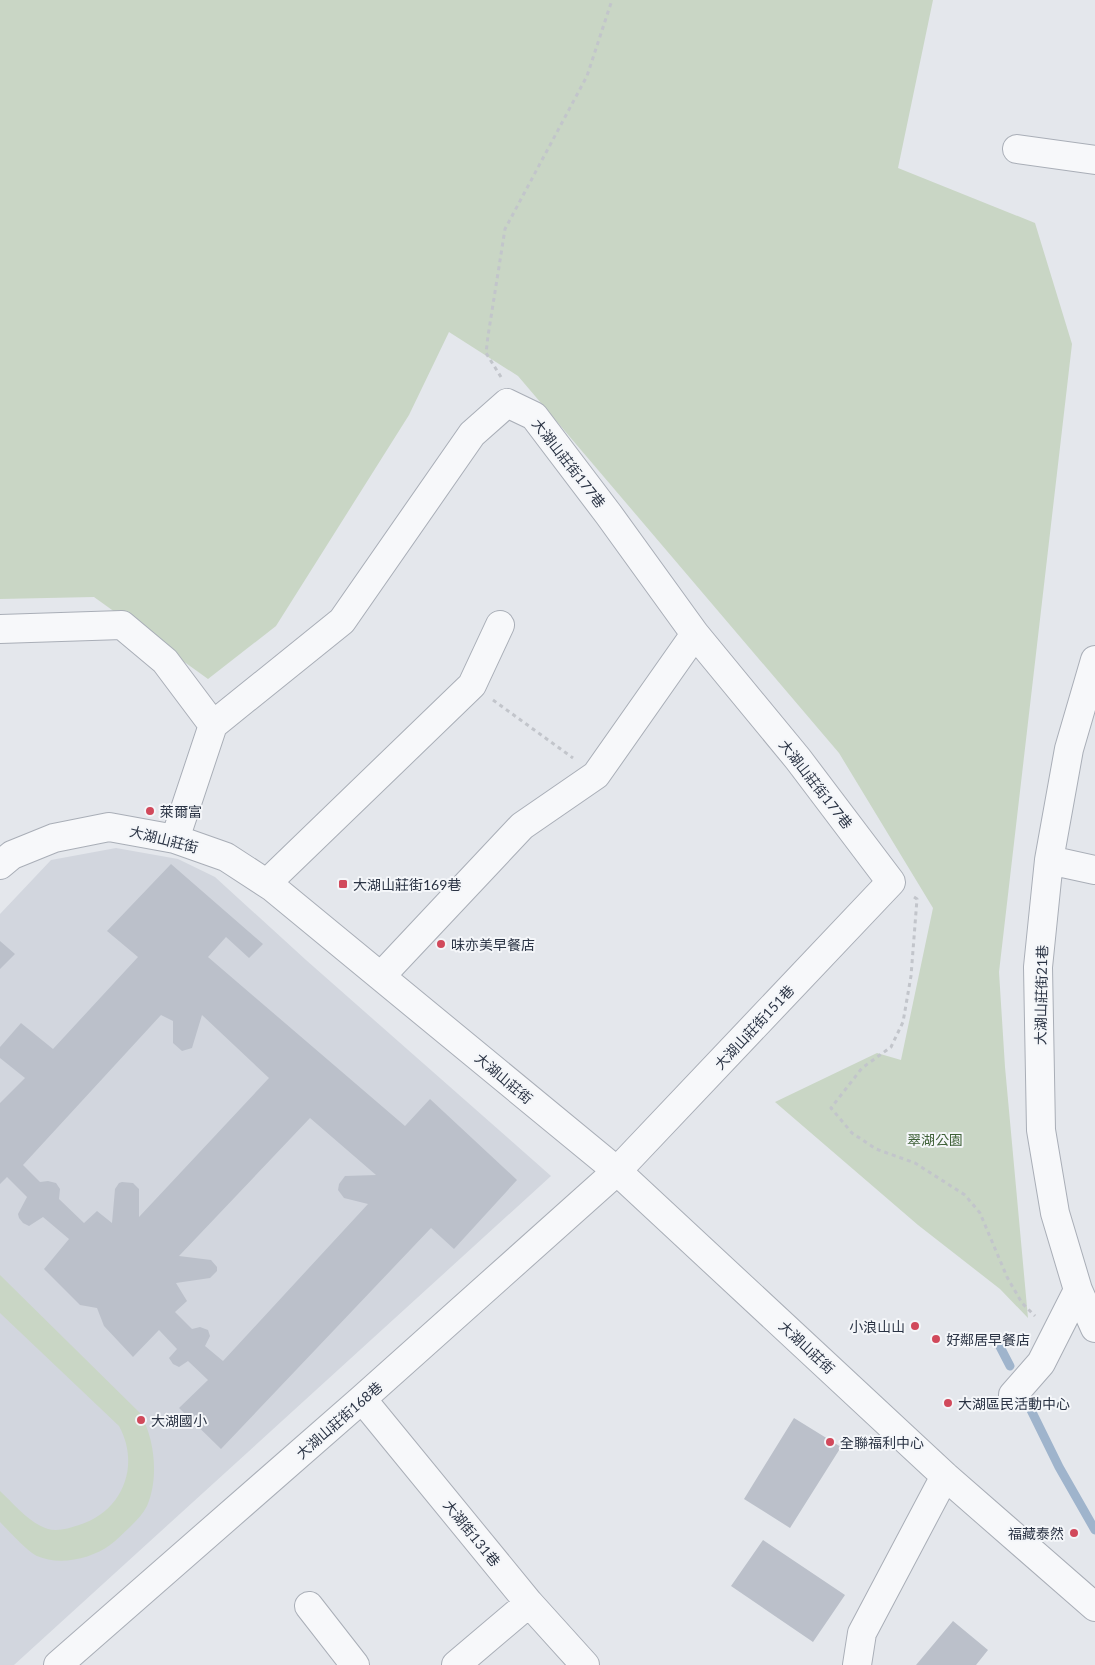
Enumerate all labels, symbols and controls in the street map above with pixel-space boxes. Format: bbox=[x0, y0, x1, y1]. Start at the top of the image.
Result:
street label: 大湖山莊街177巷 bbox=[529, 415, 609, 511]
street label: 大湖山莊街177巷 bbox=[776, 736, 856, 832]
place label: 萊爾富 bbox=[160, 803, 202, 820]
marker: 萊爾富 bbox=[144, 805, 156, 817]
street label: 大湖山莊街 bbox=[128, 822, 200, 856]
place label: 大湖山莊街169巷 bbox=[353, 876, 461, 893]
marker: 大湖山莊街169巷 bbox=[337, 878, 349, 890]
place label: 味亦美早餐店 bbox=[451, 936, 535, 953]
marker: 味亦美早餐店 bbox=[435, 938, 447, 950]
street label: 大湖山莊街21巷 bbox=[1032, 945, 1050, 1045]
street label: 大湖山莊街151巷 bbox=[711, 982, 797, 1072]
street label: 大湖山莊街 bbox=[472, 1049, 536, 1107]
park label: 翠湖公園 bbox=[907, 1131, 963, 1148]
street label: 大湖山莊街 bbox=[776, 1317, 838, 1377]
place label: 小浪山山 bbox=[849, 1318, 905, 1335]
marker: 小浪山山 bbox=[909, 1320, 921, 1332]
place label: 好鄰居早餐店 bbox=[946, 1331, 1030, 1348]
marker: 好鄰居早餐店 bbox=[930, 1333, 942, 1345]
street label: 大湖山莊街168巷 bbox=[293, 1378, 385, 1462]
place label: 大湖區民活動中心 bbox=[958, 1395, 1070, 1412]
marker: 大湖區民活動中心 bbox=[942, 1397, 954, 1409]
place label: 大湖國小 bbox=[151, 1412, 207, 1429]
marker: 大湖國小 bbox=[135, 1414, 147, 1426]
place label: 全聯福利中心 bbox=[840, 1434, 924, 1451]
marker: 全聯福利中心 bbox=[824, 1436, 836, 1448]
street label: 大湖街131巷 bbox=[440, 1496, 504, 1570]
place label: 福藏泰然 bbox=[1008, 1525, 1064, 1542]
marker: 福藏泰然 bbox=[1068, 1527, 1080, 1539]

